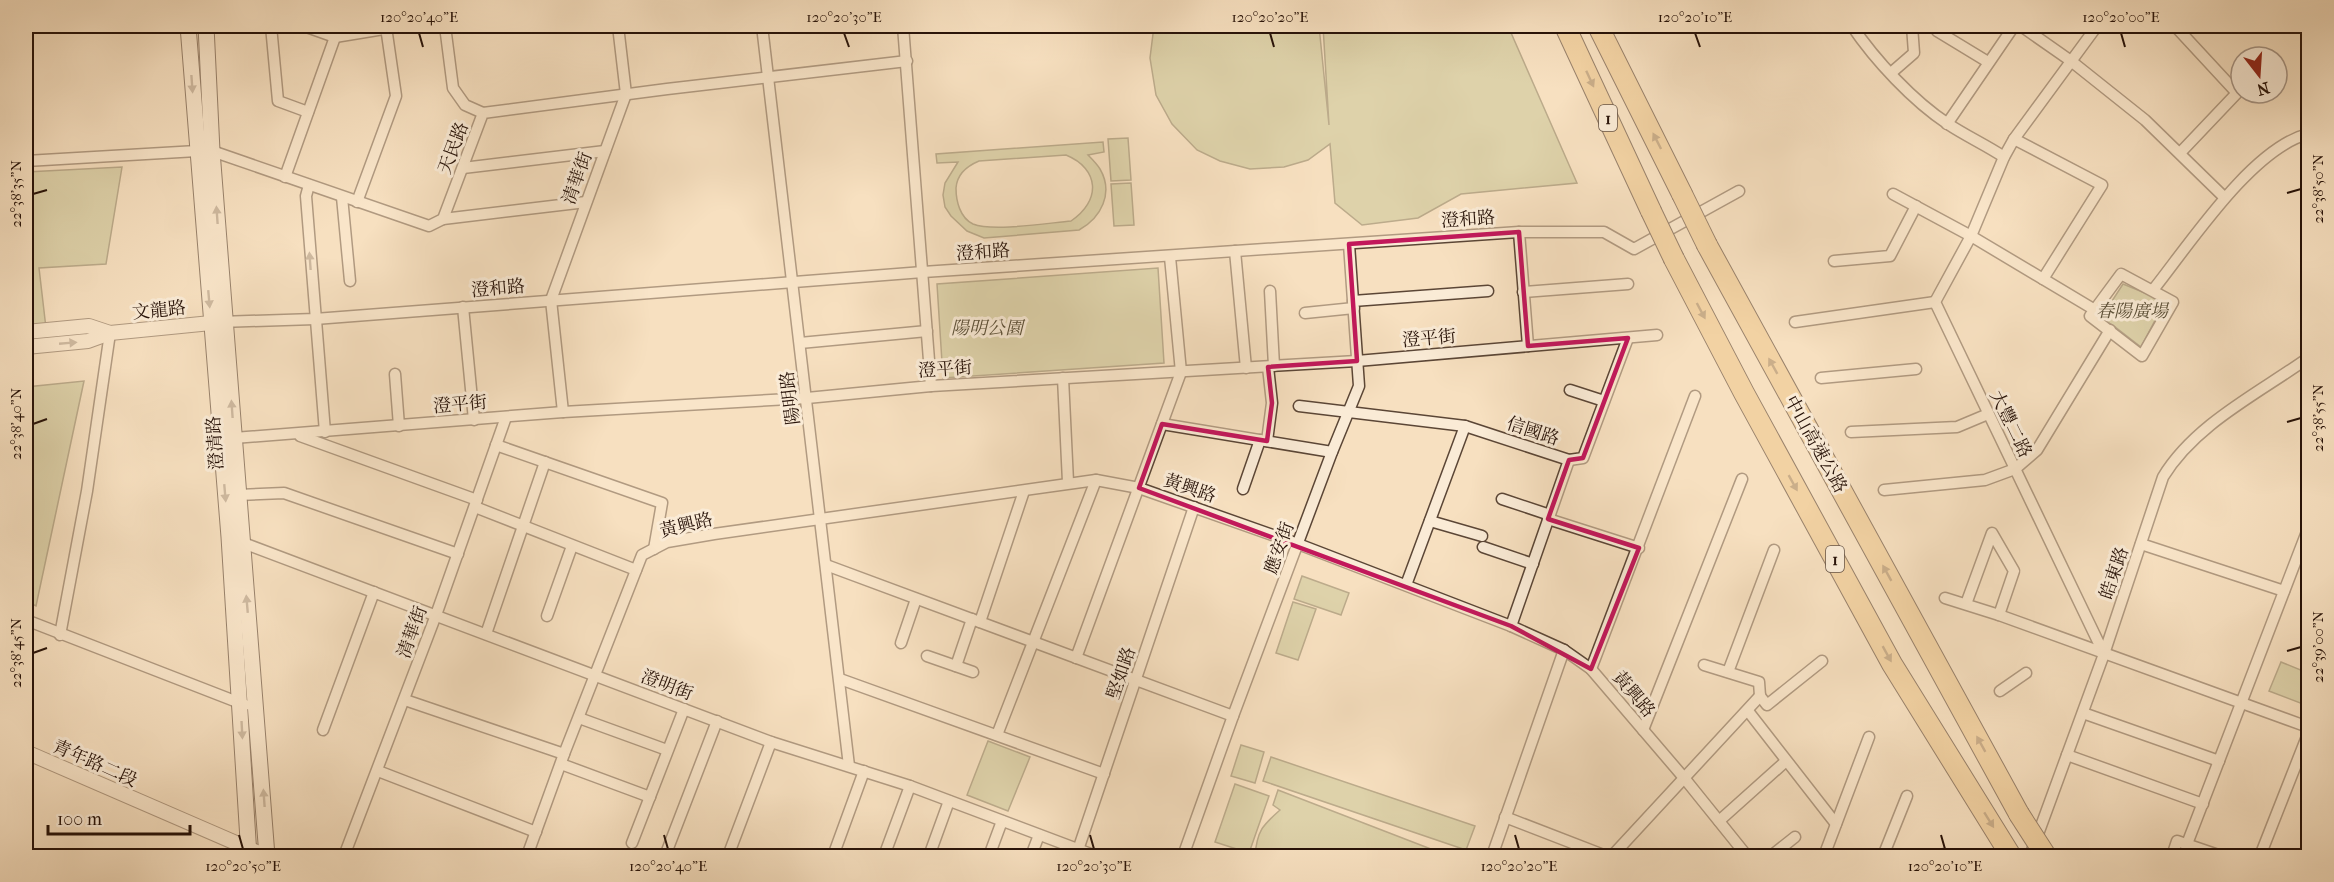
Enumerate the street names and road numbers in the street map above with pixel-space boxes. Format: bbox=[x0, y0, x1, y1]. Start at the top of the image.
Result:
road number: 1 bbox=[1599, 105, 1617, 131]
street label: 天民路 bbox=[434, 119, 473, 177]
street label: 清華街 bbox=[558, 149, 597, 207]
street label: 澄和路 bbox=[1440, 207, 1496, 232]
street label: 澄和路 bbox=[955, 240, 1011, 265]
street label: 澄和路 bbox=[470, 276, 526, 301]
street label: 文龍路 bbox=[131, 297, 187, 324]
street label: 澄平街 bbox=[1401, 326, 1457, 351]
street label: 澄平街 bbox=[917, 357, 973, 382]
street label: 陽明路 bbox=[777, 370, 804, 426]
street label: 大豐二路 bbox=[1985, 387, 2036, 461]
street label: 澄平街 bbox=[432, 392, 488, 417]
street label: 中山高速公路 bbox=[1780, 392, 1851, 497]
street label: 信國路 bbox=[1504, 413, 1562, 450]
street label: 澄清路 bbox=[203, 415, 228, 471]
street label: 黃興路 bbox=[1161, 470, 1219, 507]
street label: 黃興路 bbox=[657, 509, 715, 542]
street label: 應安街 bbox=[1260, 519, 1299, 577]
street label: 皓東路 bbox=[2096, 544, 2133, 602]
road number: 1 bbox=[1826, 546, 1844, 572]
street label: 清華街 bbox=[393, 603, 432, 661]
street label: 堅如路 bbox=[1103, 644, 1140, 702]
street label: 澄明街 bbox=[638, 666, 696, 705]
street label: 黃興路 bbox=[1608, 667, 1659, 722]
street label: 青年路二段 bbox=[49, 736, 140, 791]

